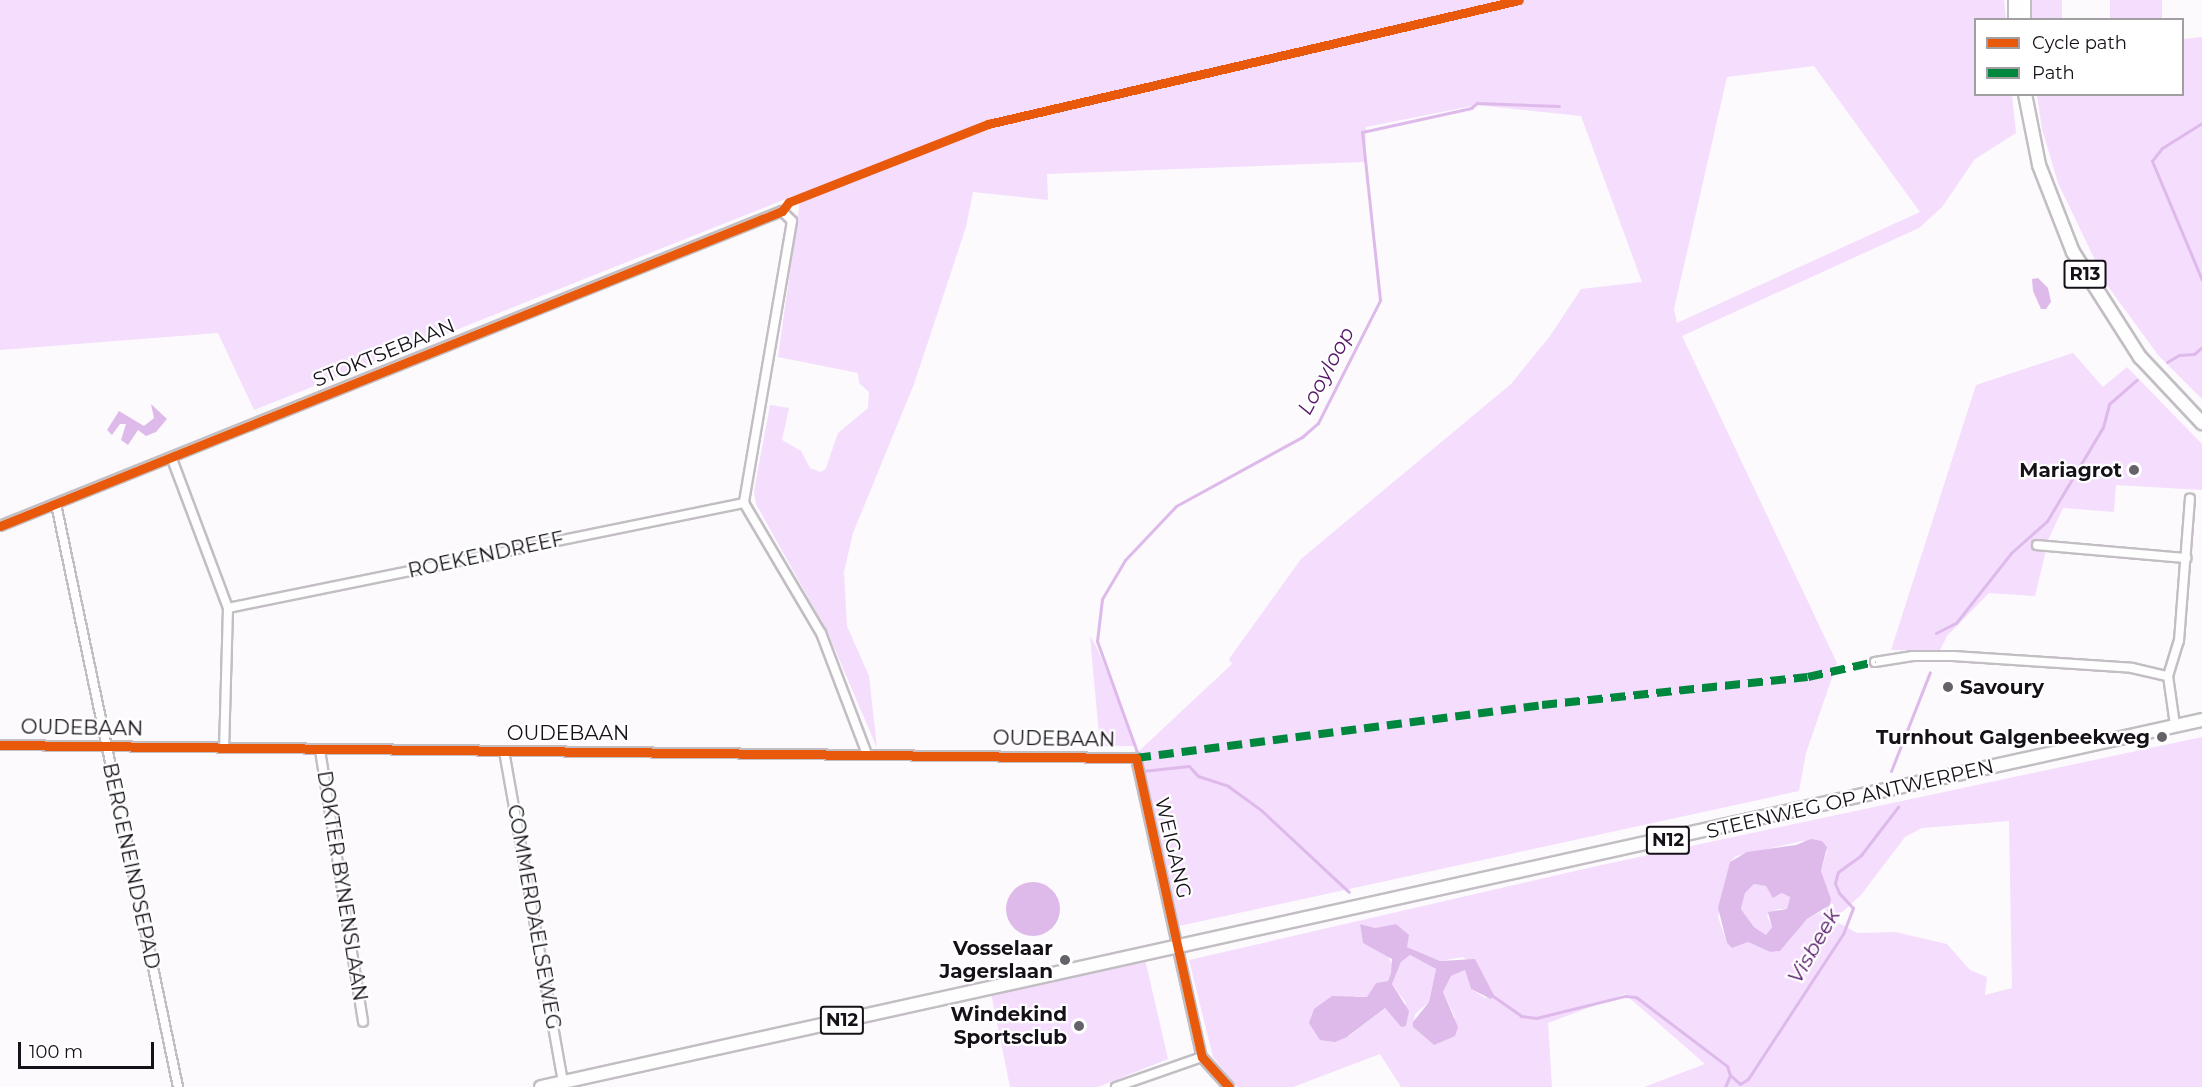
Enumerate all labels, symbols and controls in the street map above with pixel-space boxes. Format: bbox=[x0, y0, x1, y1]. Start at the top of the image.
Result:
legend bbox=[1974, 18, 2184, 96]
text: Cycle path bbox=[2032, 32, 2127, 54]
text: Path bbox=[2032, 62, 2075, 84]
road number: R13 bbox=[2062, 259, 2108, 289]
street label: STOKTSEBAAN bbox=[310, 314, 458, 392]
water label: Looyloop bbox=[1292, 323, 1360, 419]
place label: Mariagrot bbox=[2019, 458, 2122, 482]
marker: Mariagrot bbox=[2127, 463, 2141, 477]
street label: ROEKENDREEF bbox=[406, 527, 566, 583]
place label: Savoury bbox=[1960, 675, 2044, 699]
marker: Savoury bbox=[1941, 680, 1955, 694]
street label: OUDEBAAN bbox=[20, 715, 144, 741]
street label: OUDEBAAN bbox=[507, 721, 629, 745]
place label: Turnhout Galgenbeekweg bbox=[1876, 725, 2150, 749]
street label: OUDEBAAN bbox=[992, 726, 1116, 752]
marker: Turnhout Galgenbeekweg bbox=[2155, 730, 2169, 744]
street label: STEENWEG OP ANTWERPEN bbox=[1704, 754, 1996, 844]
street label: BERGENEINDSEPAD bbox=[97, 761, 165, 971]
street label: DOKTER BYNENSLAAN bbox=[312, 769, 372, 1003]
street label: WEIGANG bbox=[1150, 795, 1196, 901]
street label: COMMERDAELSEWEG bbox=[502, 803, 566, 1031]
road number: N12 bbox=[1646, 825, 1690, 855]
water label: Visbeek bbox=[1783, 904, 1845, 988]
place label: Vosselaar Jagerslaan bbox=[939, 936, 1053, 983]
marker: Vosselaar Jagerslaan bbox=[1058, 953, 1072, 967]
place label: Windekind Sportsclub bbox=[951, 1002, 1067, 1049]
road number: N12 bbox=[820, 1005, 864, 1035]
marker: Windekind Sportsclub bbox=[1072, 1019, 1086, 1033]
scale bar bbox=[21, 1030, 158, 1068]
text: 100 m bbox=[29, 1041, 83, 1063]

